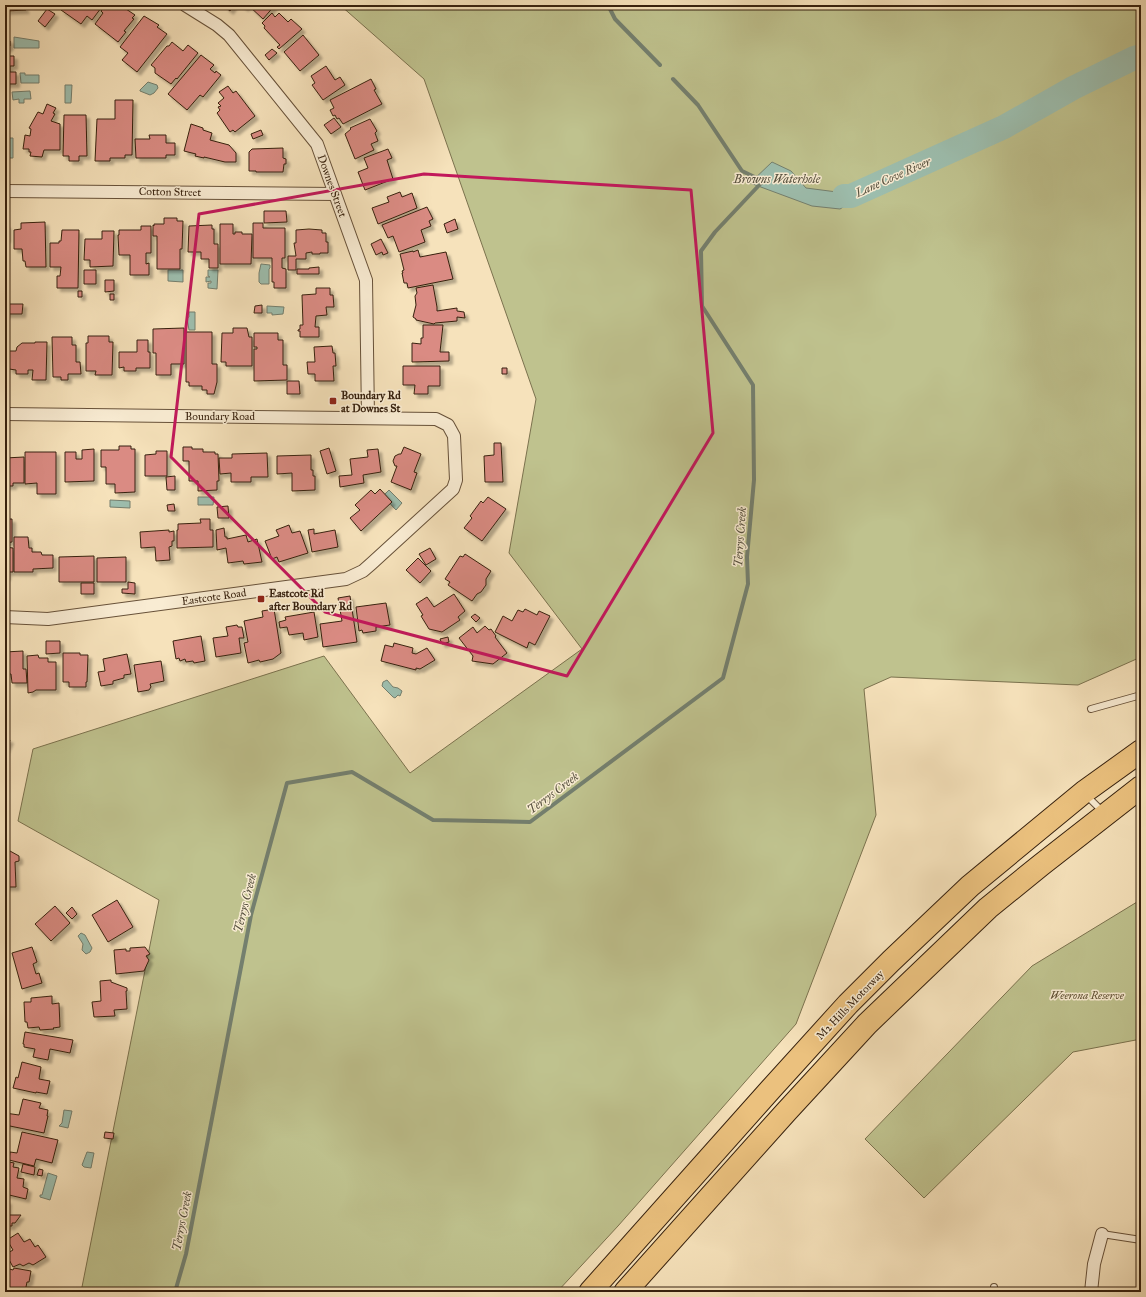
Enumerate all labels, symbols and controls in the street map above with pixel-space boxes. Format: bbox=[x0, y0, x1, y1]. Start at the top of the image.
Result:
street label: Downes Street bbox=[315, 153, 349, 219]
water label: Lane Cove River bbox=[852, 154, 934, 200]
water label: Browns Waterhole bbox=[733, 172, 821, 186]
street label: Cotton Street bbox=[139, 185, 201, 199]
place label: Boundary Rd at Downes St bbox=[341, 389, 401, 415]
marker: Boundary Rd at Downes St bbox=[328, 396, 338, 406]
street label: Boundary Road bbox=[185, 410, 255, 423]
water label: Terrys Creek bbox=[731, 506, 749, 568]
street label: Eastcote Road bbox=[181, 586, 248, 608]
place label: Eastcote Rd after Boundary Rd bbox=[269, 587, 353, 614]
marker: Eastcote Rd after Boundary Rd bbox=[256, 594, 266, 604]
water label: Terrys Creek bbox=[525, 769, 582, 817]
water label: Terrys Creek bbox=[231, 871, 259, 934]
street label: M2 Hills Motorway bbox=[814, 967, 887, 1042]
park label: Weerona Reserve bbox=[1050, 989, 1125, 1002]
water label: Terrys Creek bbox=[169, 1189, 195, 1252]

